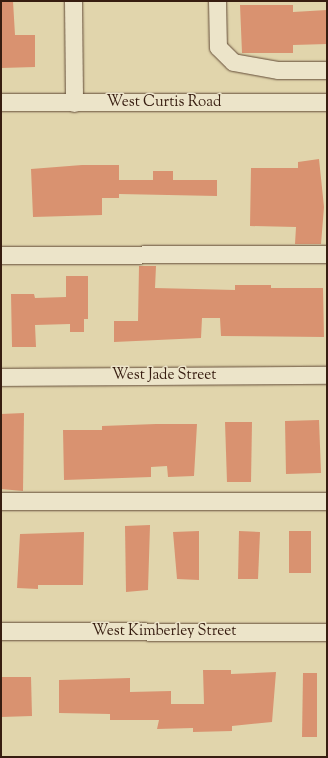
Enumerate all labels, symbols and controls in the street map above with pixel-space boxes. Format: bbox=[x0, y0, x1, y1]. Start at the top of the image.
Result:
street label: West Curtis Road bbox=[107, 94, 221, 112]
street label: West Jade Street bbox=[112, 367, 216, 385]
street label: West Kimberley Street bbox=[92, 623, 236, 641]

